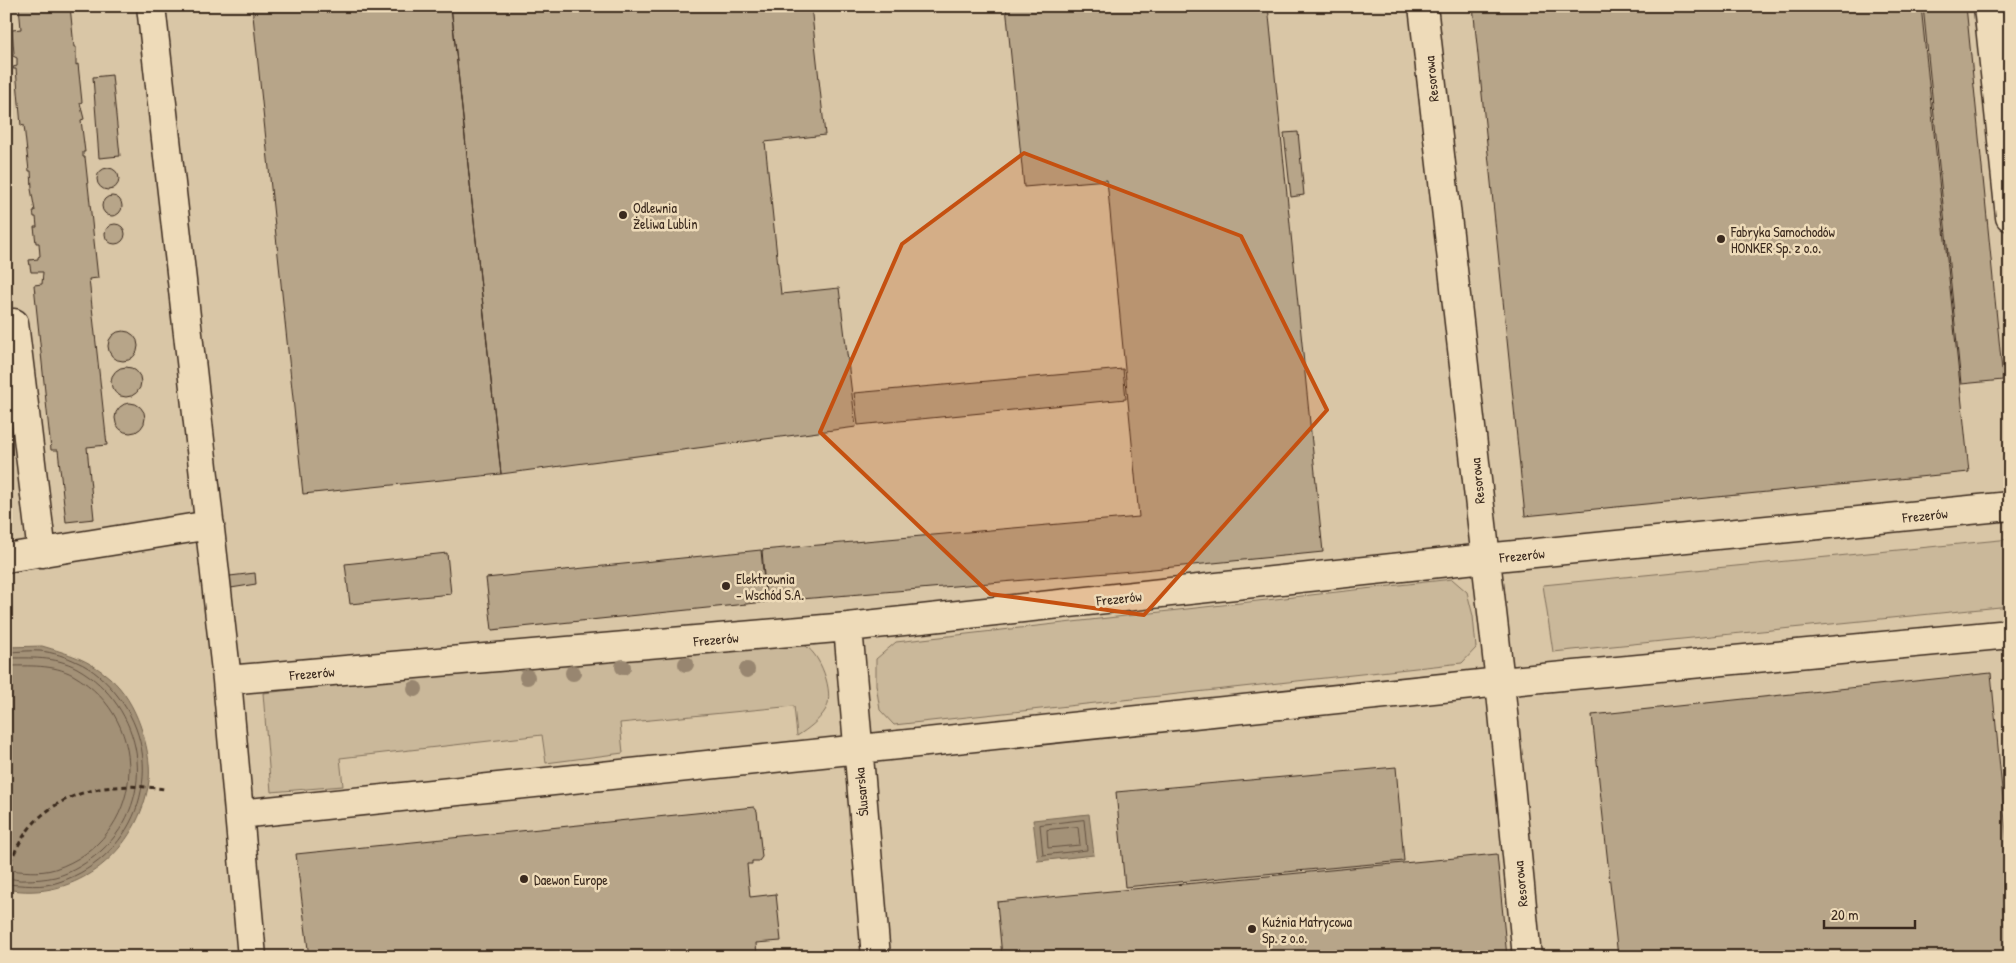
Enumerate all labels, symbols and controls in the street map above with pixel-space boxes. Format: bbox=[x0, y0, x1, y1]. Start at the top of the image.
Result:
street label: Resorowa bbox=[1419, 55, 1443, 103]
place label: Odlewnia Żeliwa Lublin bbox=[633, 198, 697, 233]
marker: Odlewnia Żeliwa Lublin bbox=[617, 209, 629, 221]
place label: Fabryka Samochodów HONKER Sp. z o.o. bbox=[1730, 222, 1835, 258]
marker: Fabryka Samochodów HONKER Sp. z o.o. bbox=[1715, 233, 1727, 245]
street label: Resorowa bbox=[1465, 457, 1489, 505]
street label: Frezerów bbox=[1900, 503, 1949, 527]
street label: Frezerów bbox=[1497, 543, 1546, 567]
place label: Elektrownia - Wschód S.A. bbox=[736, 569, 804, 604]
marker: Elektrownia - Wschód S.A. bbox=[720, 580, 732, 592]
street label: Frezerów bbox=[1094, 586, 1143, 610]
street label: Frezerów bbox=[692, 628, 740, 651]
street label: Frezerów bbox=[288, 662, 336, 685]
street label: Ślusarska bbox=[849, 766, 873, 817]
street label: Resorowa bbox=[1508, 860, 1532, 908]
place label: Daewon Europe bbox=[534, 870, 608, 890]
marker: Daewon Europe bbox=[518, 873, 530, 885]
scale bar bbox=[1824, 898, 1915, 930]
text: 20 m bbox=[1831, 904, 1858, 925]
place label: Kuźnia Matrycowa Sp. z o.o. bbox=[1262, 912, 1353, 948]
marker: Kuźnia Matrycowa Sp. z o.o. bbox=[1246, 923, 1258, 935]

